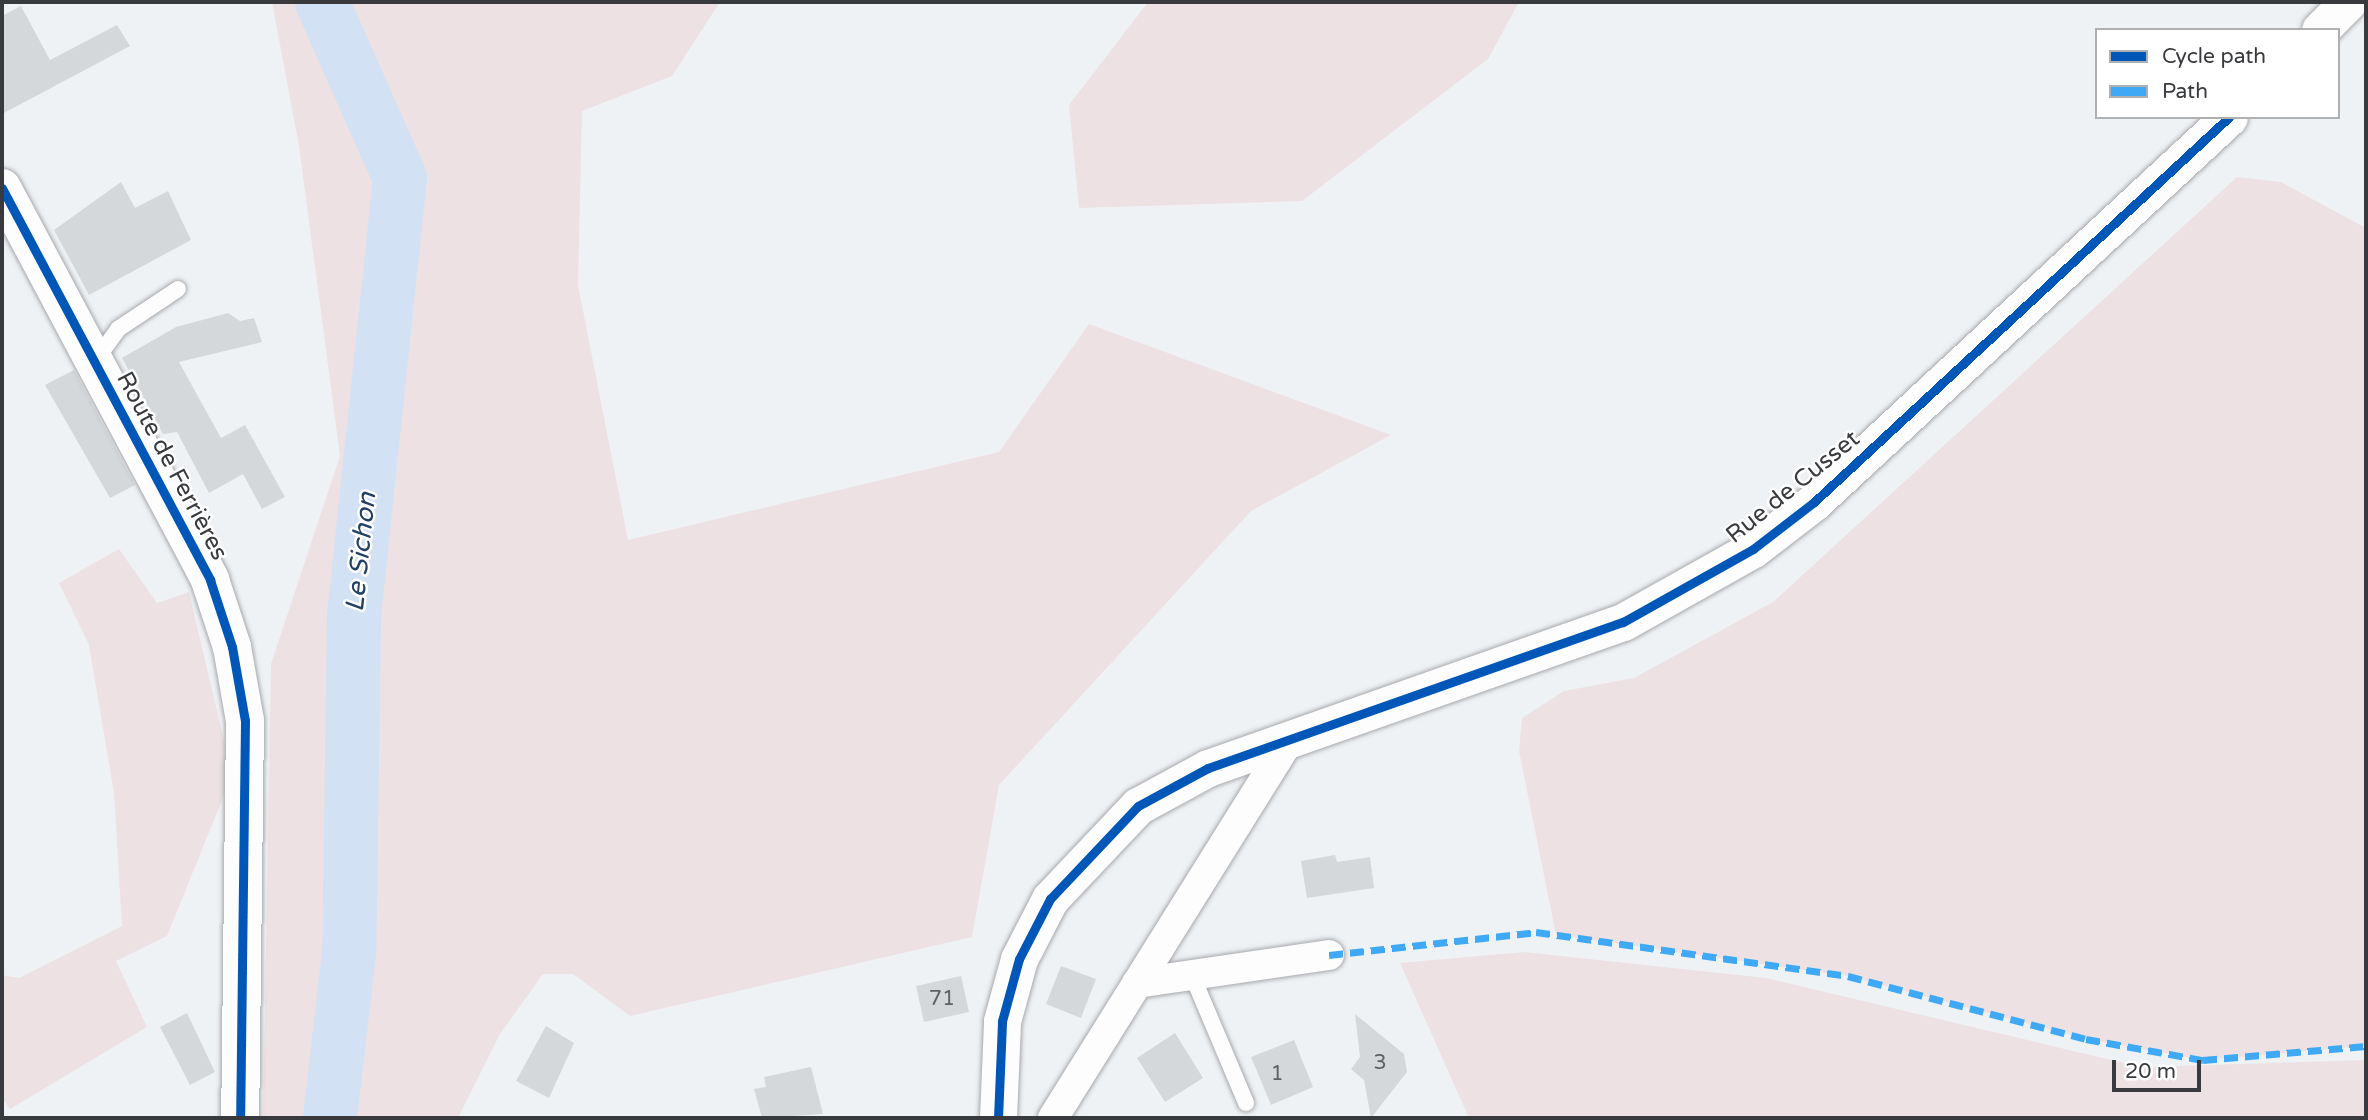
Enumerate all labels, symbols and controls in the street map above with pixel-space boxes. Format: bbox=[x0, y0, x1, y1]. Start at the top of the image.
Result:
legend bbox=[2095, 28, 2340, 119]
text: Cycle path bbox=[2162, 44, 2266, 69]
text: Path bbox=[2162, 79, 2208, 104]
street label: Route de Ferrières bbox=[110, 367, 234, 565]
street label: Rue de Cusset bbox=[1720, 424, 1866, 550]
water label: Le Sichon bbox=[339, 491, 383, 613]
house number: 71 bbox=[929, 986, 955, 1012]
scale bar bbox=[2116, 1046, 2205, 1090]
house number: 3 bbox=[1373, 1050, 1387, 1076]
text: 20 m bbox=[2125, 1059, 2176, 1084]
house number: 1 bbox=[1270, 1061, 1284, 1087]

